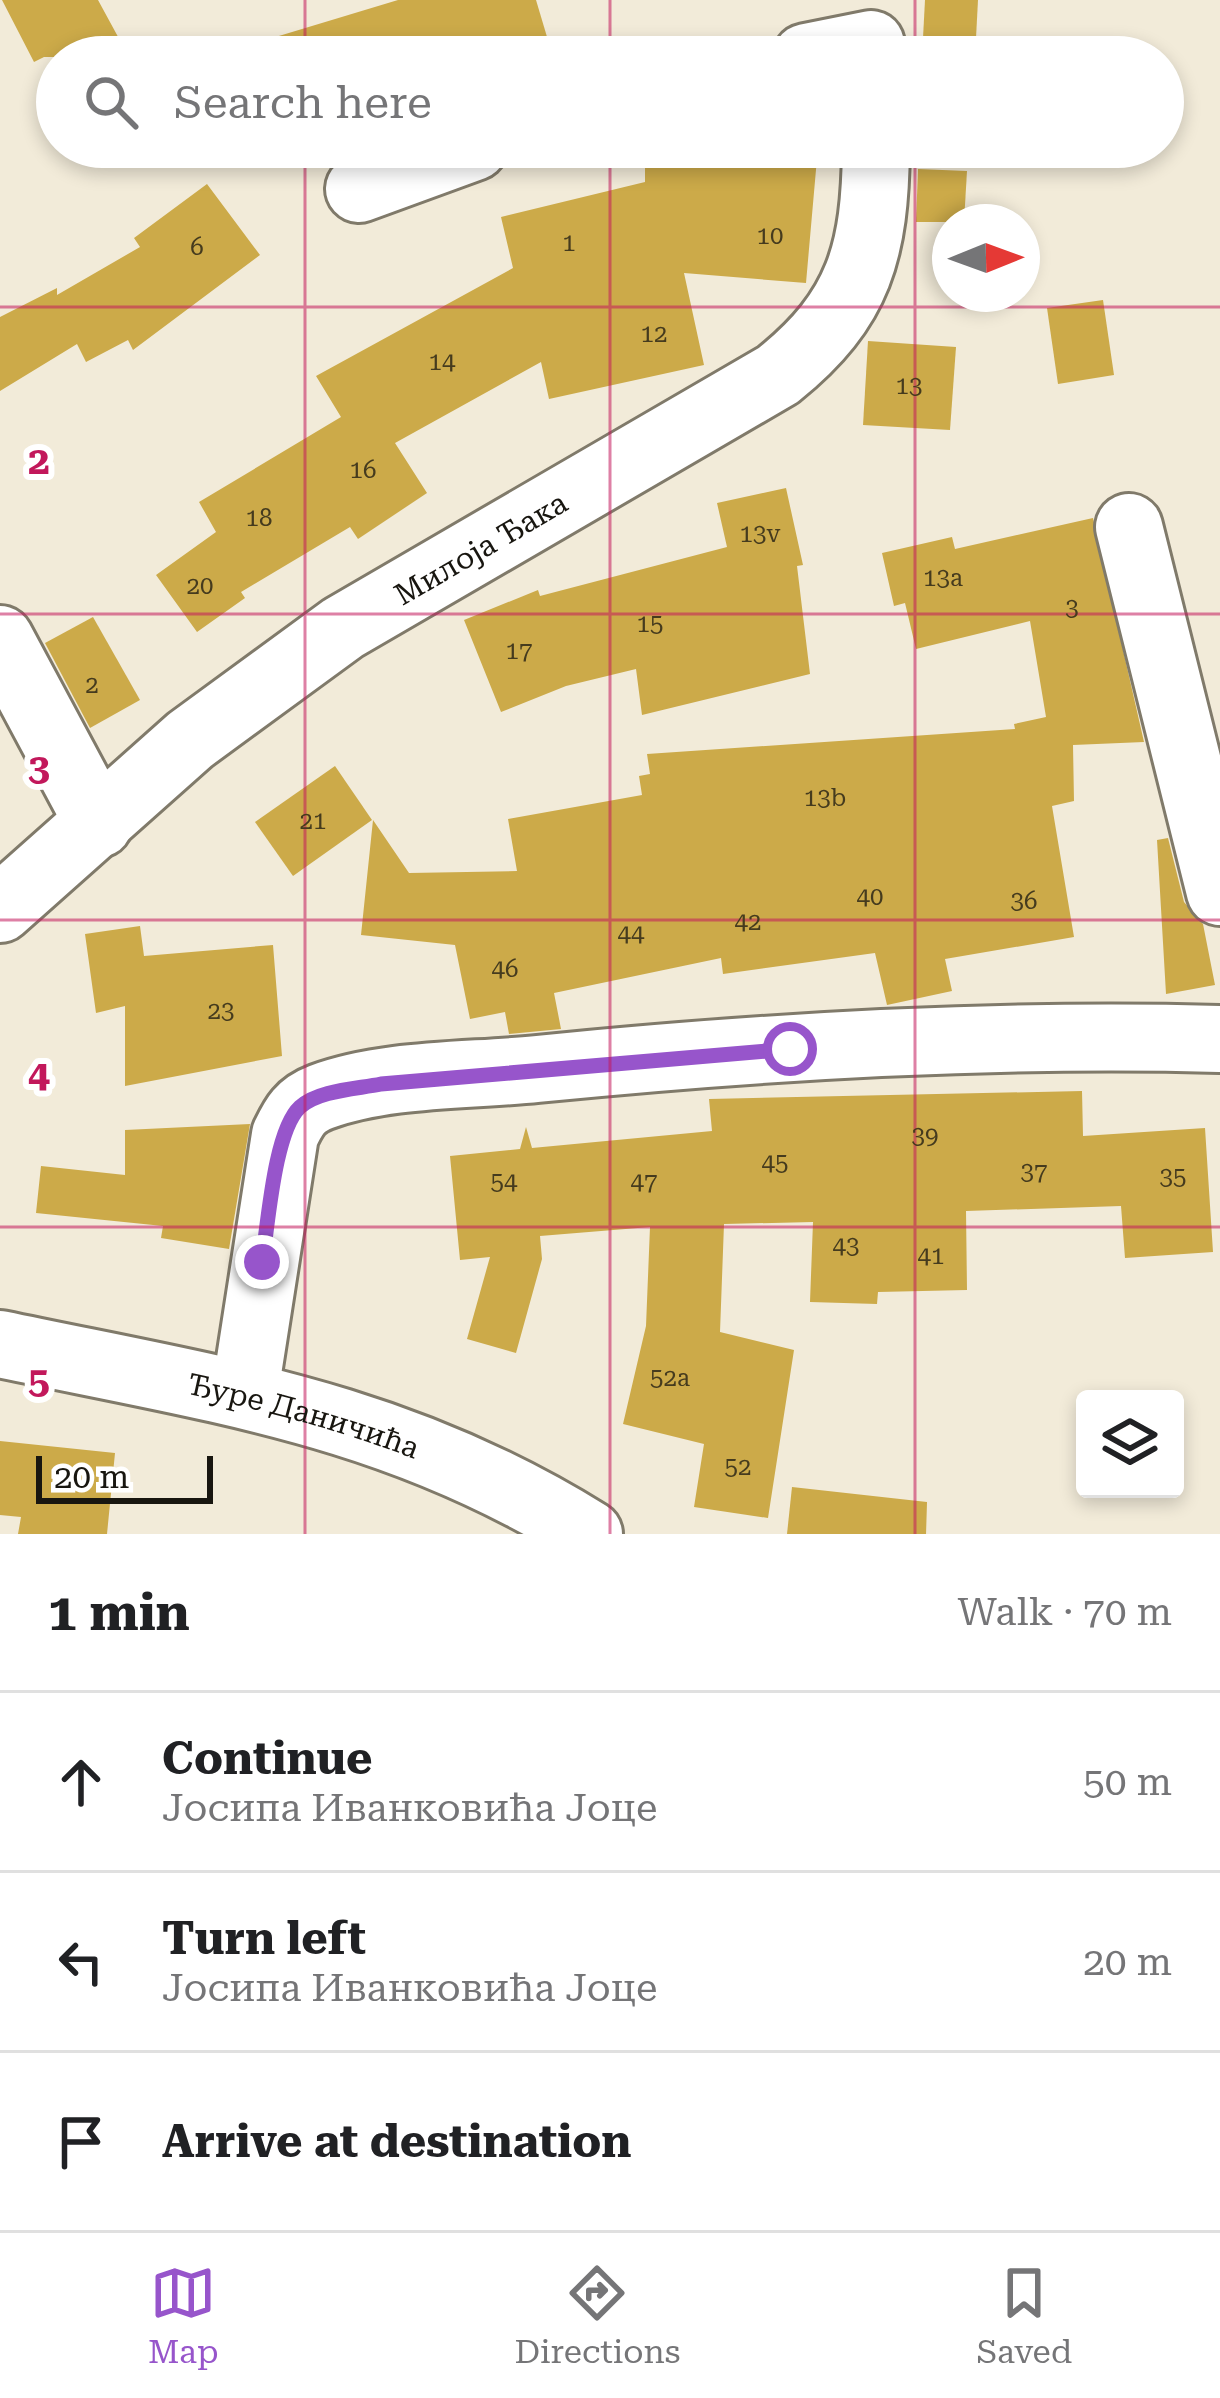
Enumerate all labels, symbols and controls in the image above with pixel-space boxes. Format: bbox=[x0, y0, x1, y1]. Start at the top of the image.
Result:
search box bbox=[36, 36, 1184, 168]
icon: search bbox=[78, 69, 144, 135]
text: Search here bbox=[174, 76, 432, 129]
north arrow bbox=[932, 204, 1040, 312]
house number: 10 bbox=[757, 222, 783, 250]
house number: 1 bbox=[562, 229, 576, 257]
house number: 6 bbox=[190, 233, 204, 261]
house number: 12 bbox=[641, 320, 667, 348]
house number: 14 bbox=[429, 348, 456, 376]
house number: 13 bbox=[896, 372, 922, 400]
text: 2 bbox=[28, 438, 50, 484]
house number: 16 bbox=[350, 456, 376, 484]
street label: Милоја Ђака bbox=[388, 484, 573, 612]
house number: 18 bbox=[246, 504, 272, 532]
house number: 13v bbox=[740, 520, 780, 548]
house number: 13a bbox=[923, 564, 963, 592]
house number: 20 bbox=[187, 572, 213, 600]
house number: 3 bbox=[1065, 594, 1079, 622]
house number: 15 bbox=[637, 610, 663, 638]
house number: 17 bbox=[506, 637, 532, 665]
house number: 2 bbox=[85, 671, 99, 699]
text: 3 bbox=[28, 745, 50, 791]
house number: 13b bbox=[804, 784, 846, 812]
house number: 21 bbox=[300, 807, 326, 835]
house number: 40 bbox=[857, 883, 883, 911]
house number: 36 bbox=[1011, 887, 1037, 915]
house number: 42 bbox=[735, 908, 761, 936]
house number: 44 bbox=[618, 920, 645, 948]
house number: 46 bbox=[492, 955, 518, 983]
house number: 23 bbox=[208, 997, 234, 1025]
route start bbox=[763, 1022, 817, 1076]
text: 4 bbox=[28, 1051, 50, 1097]
house number: 39 bbox=[912, 1122, 938, 1150]
house number: 45 bbox=[762, 1149, 788, 1177]
house number: 37 bbox=[1021, 1158, 1047, 1186]
house number: 35 bbox=[1160, 1163, 1186, 1191]
house number: 54 bbox=[491, 1168, 518, 1196]
house number: 47 bbox=[631, 1168, 657, 1196]
house number: 43 bbox=[833, 1232, 859, 1260]
route end bbox=[235, 1235, 289, 1289]
house number: 41 bbox=[918, 1242, 944, 1270]
text: 5 bbox=[28, 1358, 50, 1404]
house number: 52a bbox=[650, 1364, 690, 1392]
street label: Ђуре Даничића bbox=[185, 1366, 425, 1465]
map controls bbox=[1076, 1390, 1184, 1498]
button: layers bbox=[1076, 1390, 1184, 1498]
scale bar bbox=[36, 1450, 213, 1503]
house number: 52 bbox=[725, 1453, 751, 1481]
text: 20 m bbox=[54, 1457, 129, 1496]
text: 1 min bbox=[48, 1583, 190, 1642]
text: Walk · 70 m bbox=[957, 1589, 1172, 1635]
text: Continue bbox=[162, 1732, 373, 1785]
icon: ahead bbox=[48, 1749, 114, 1815]
text: 50 m bbox=[1083, 1759, 1172, 1805]
text: Јосипа Иванковића Јоце bbox=[162, 1785, 657, 1831]
text: Turn left bbox=[162, 1912, 366, 1965]
icon: left bbox=[48, 1929, 114, 1995]
text: 20 m bbox=[1083, 1939, 1172, 1985]
text: Јосипа Иванковића Јоце bbox=[162, 1965, 657, 2011]
icon: arrive bbox=[48, 2109, 114, 2175]
text: Arrive at destination bbox=[162, 2115, 631, 2168]
tab: Map bbox=[148, 2260, 219, 2371]
tab: Directions bbox=[514, 2260, 680, 2371]
tab: Saved bbox=[976, 2260, 1072, 2371]

